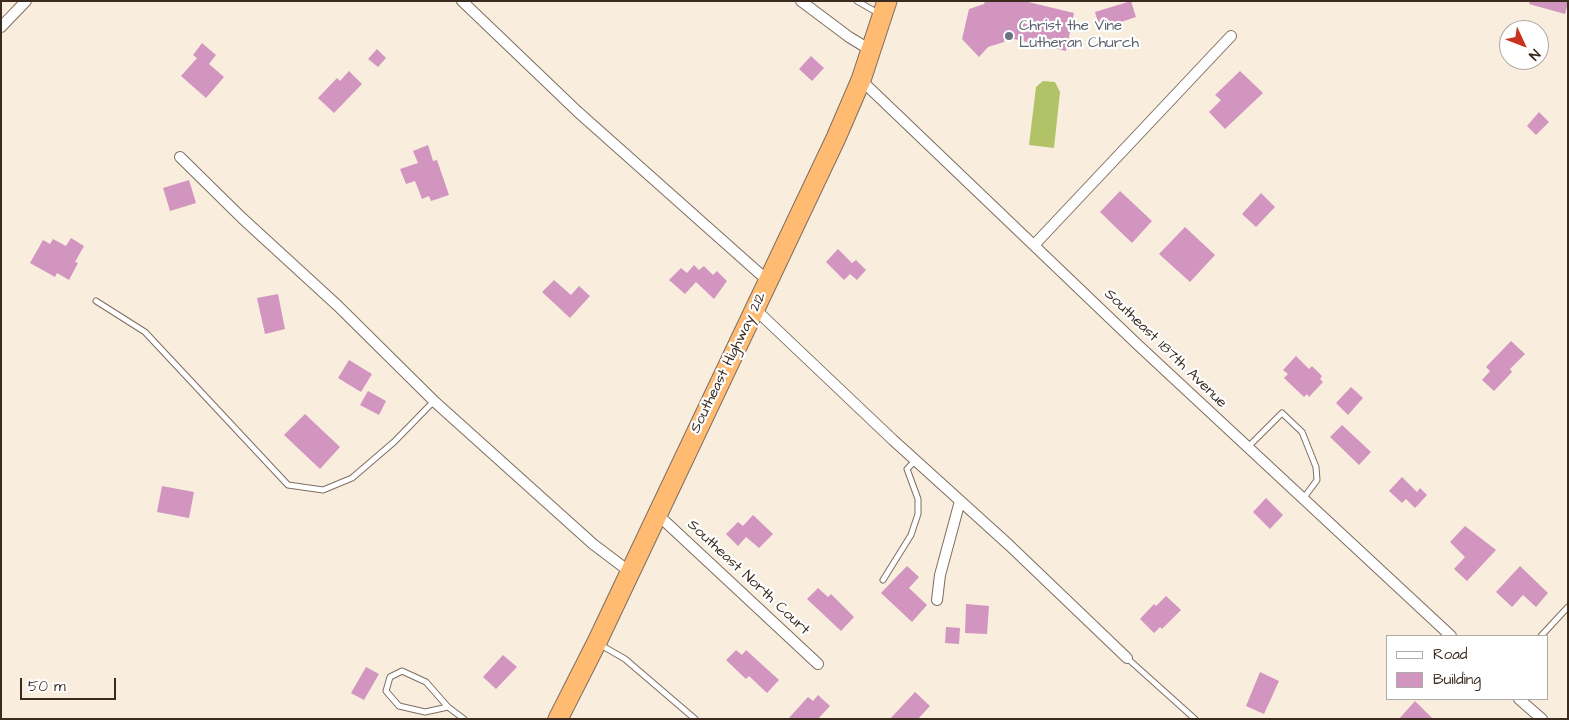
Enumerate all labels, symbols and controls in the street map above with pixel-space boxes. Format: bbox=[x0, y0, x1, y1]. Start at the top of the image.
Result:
place label: Christ the Vine Lutheran Church bbox=[1019, 18, 1139, 53]
north arrow bbox=[1499, 20, 1549, 70]
marker: Christ the Vine Lutheran Church bbox=[1003, 30, 1015, 42]
text: N bbox=[1524, 45, 1545, 65]
street label: Southeast 187th Avenue bbox=[1100, 286, 1230, 412]
street label: Southeast Highway 212 bbox=[687, 290, 771, 436]
street label: Southeast North Court bbox=[683, 516, 813, 640]
legend bbox=[1386, 635, 1549, 700]
text: Road bbox=[1433, 644, 1467, 665]
scale bar bbox=[22, 668, 119, 700]
text: Building bbox=[1433, 669, 1481, 690]
text: 50 m bbox=[28, 676, 66, 697]

